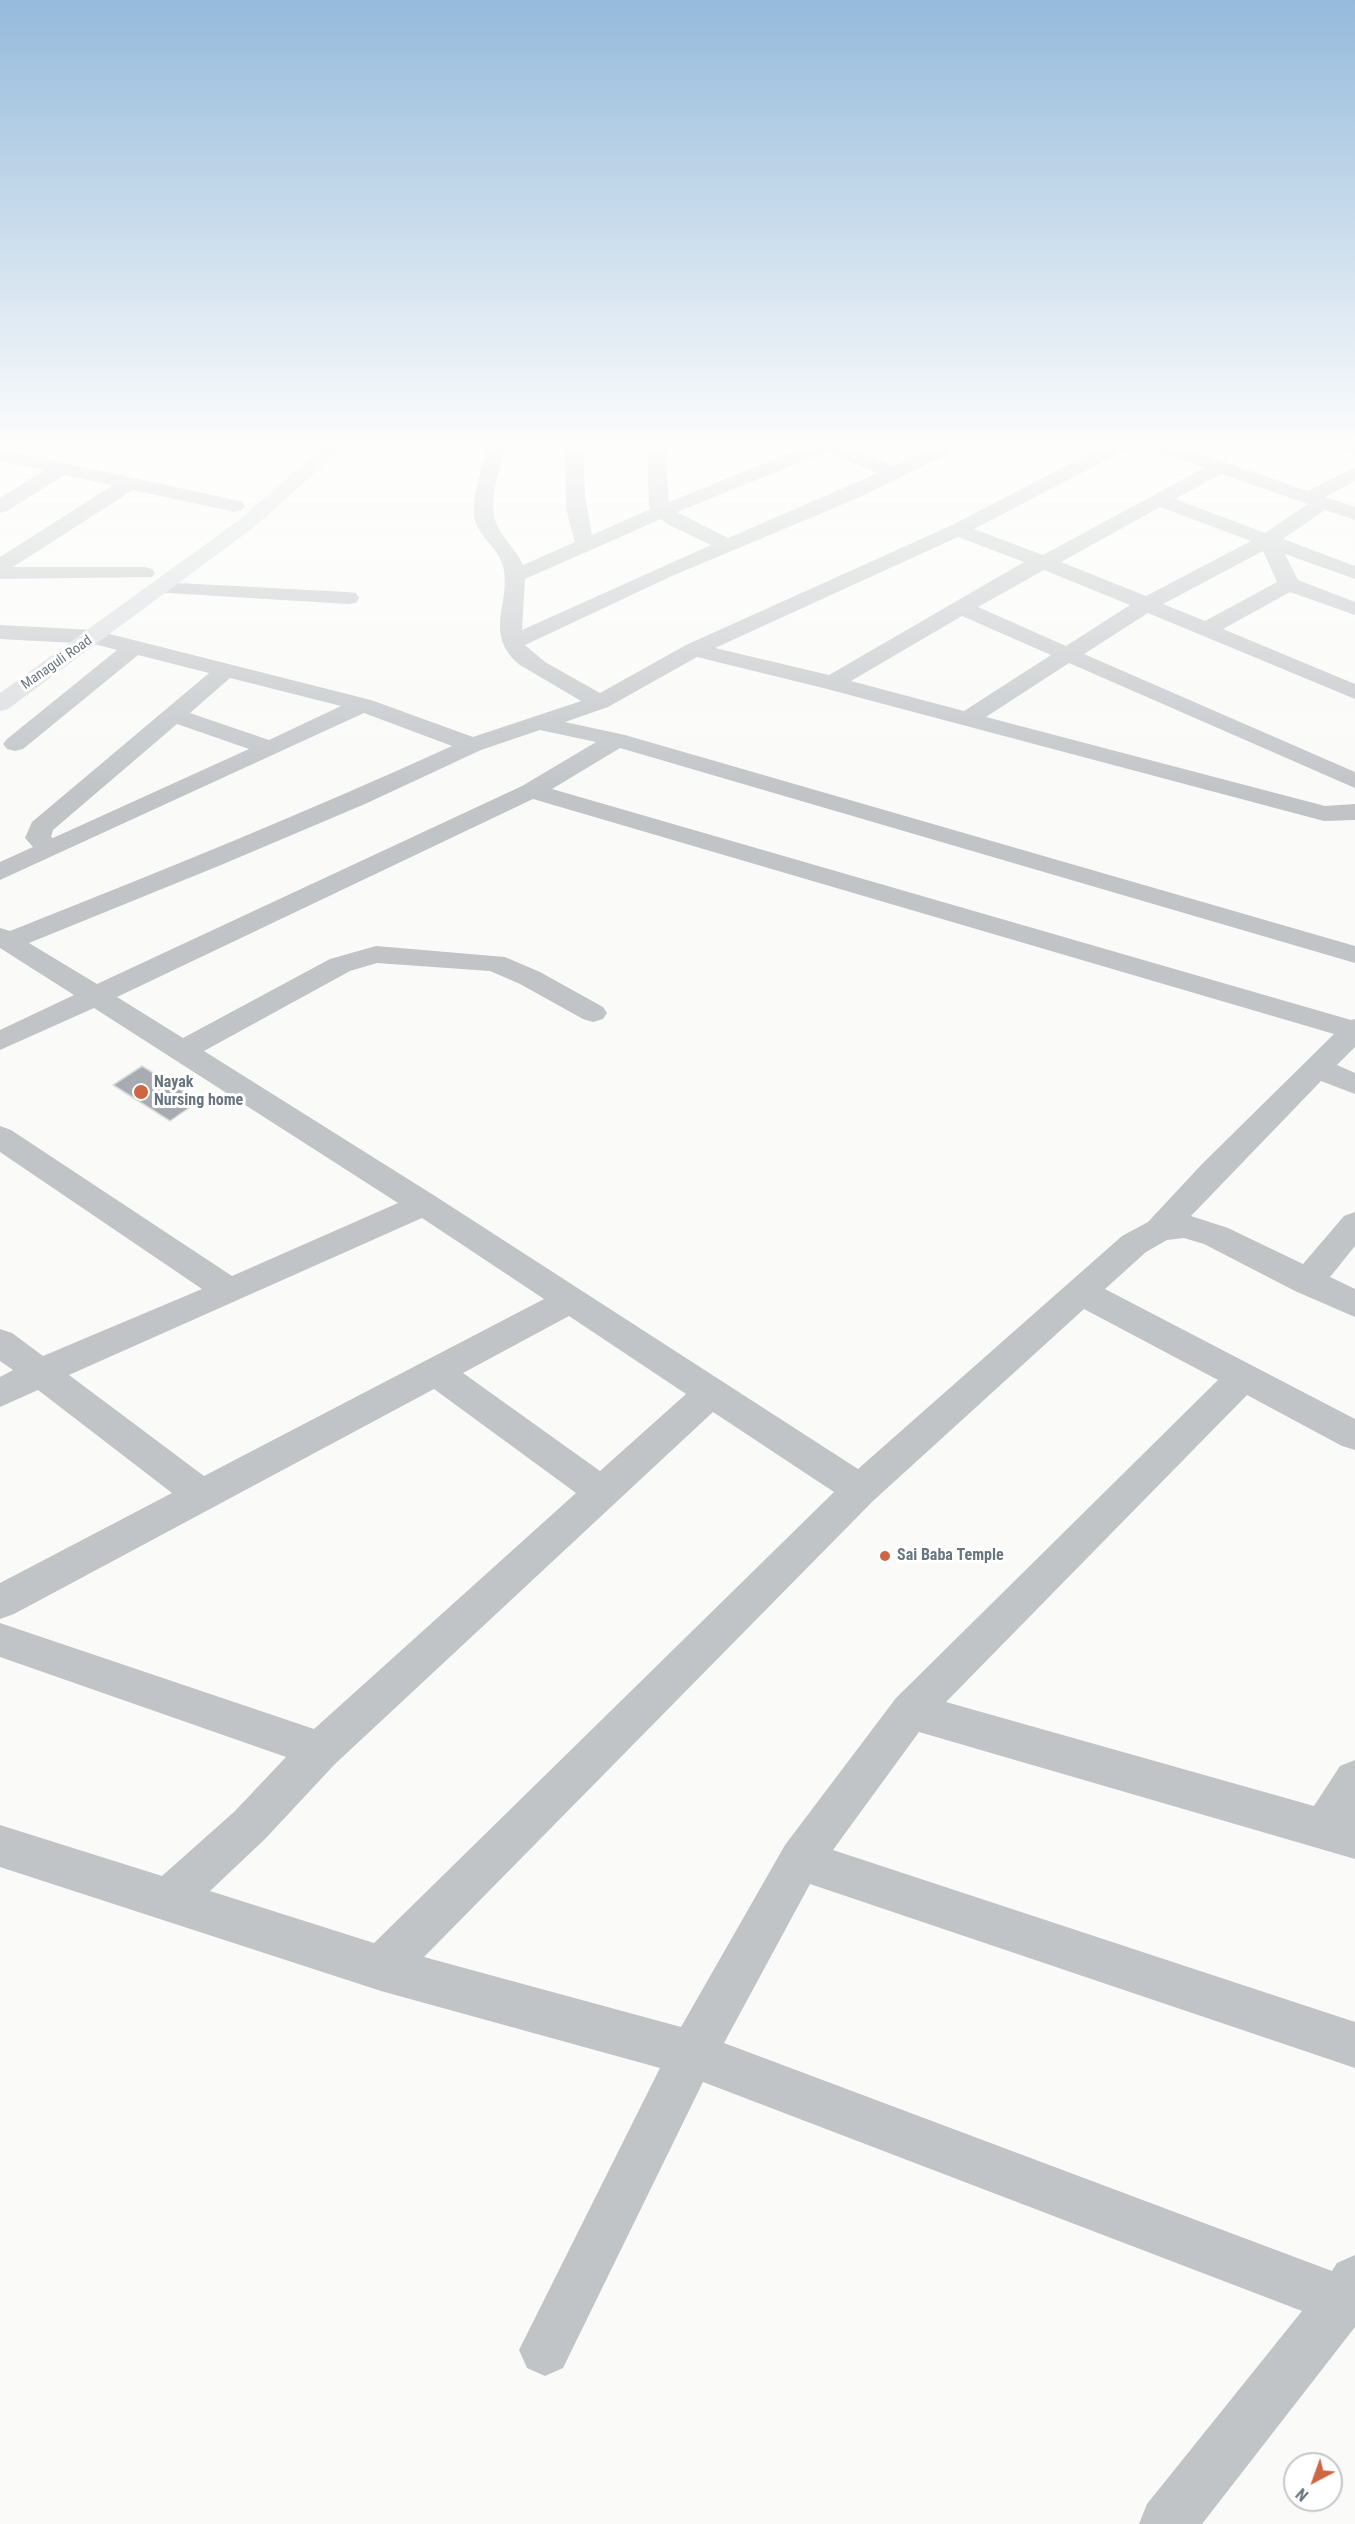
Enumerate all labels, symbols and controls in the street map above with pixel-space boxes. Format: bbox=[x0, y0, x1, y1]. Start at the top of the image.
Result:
street label: Managuli Road bbox=[19, 633, 95, 693]
place label: Nayak Nursing home bbox=[154, 1073, 243, 1111]
marker: Nayak Nursing home bbox=[132, 1083, 150, 1101]
place label: Sai Baba Temple bbox=[897, 1546, 1004, 1566]
marker: Sai Baba Temple bbox=[878, 1549, 892, 1563]
north arrow bbox=[1283, 2452, 1343, 2512]
text: N bbox=[1292, 2484, 1312, 2505]

